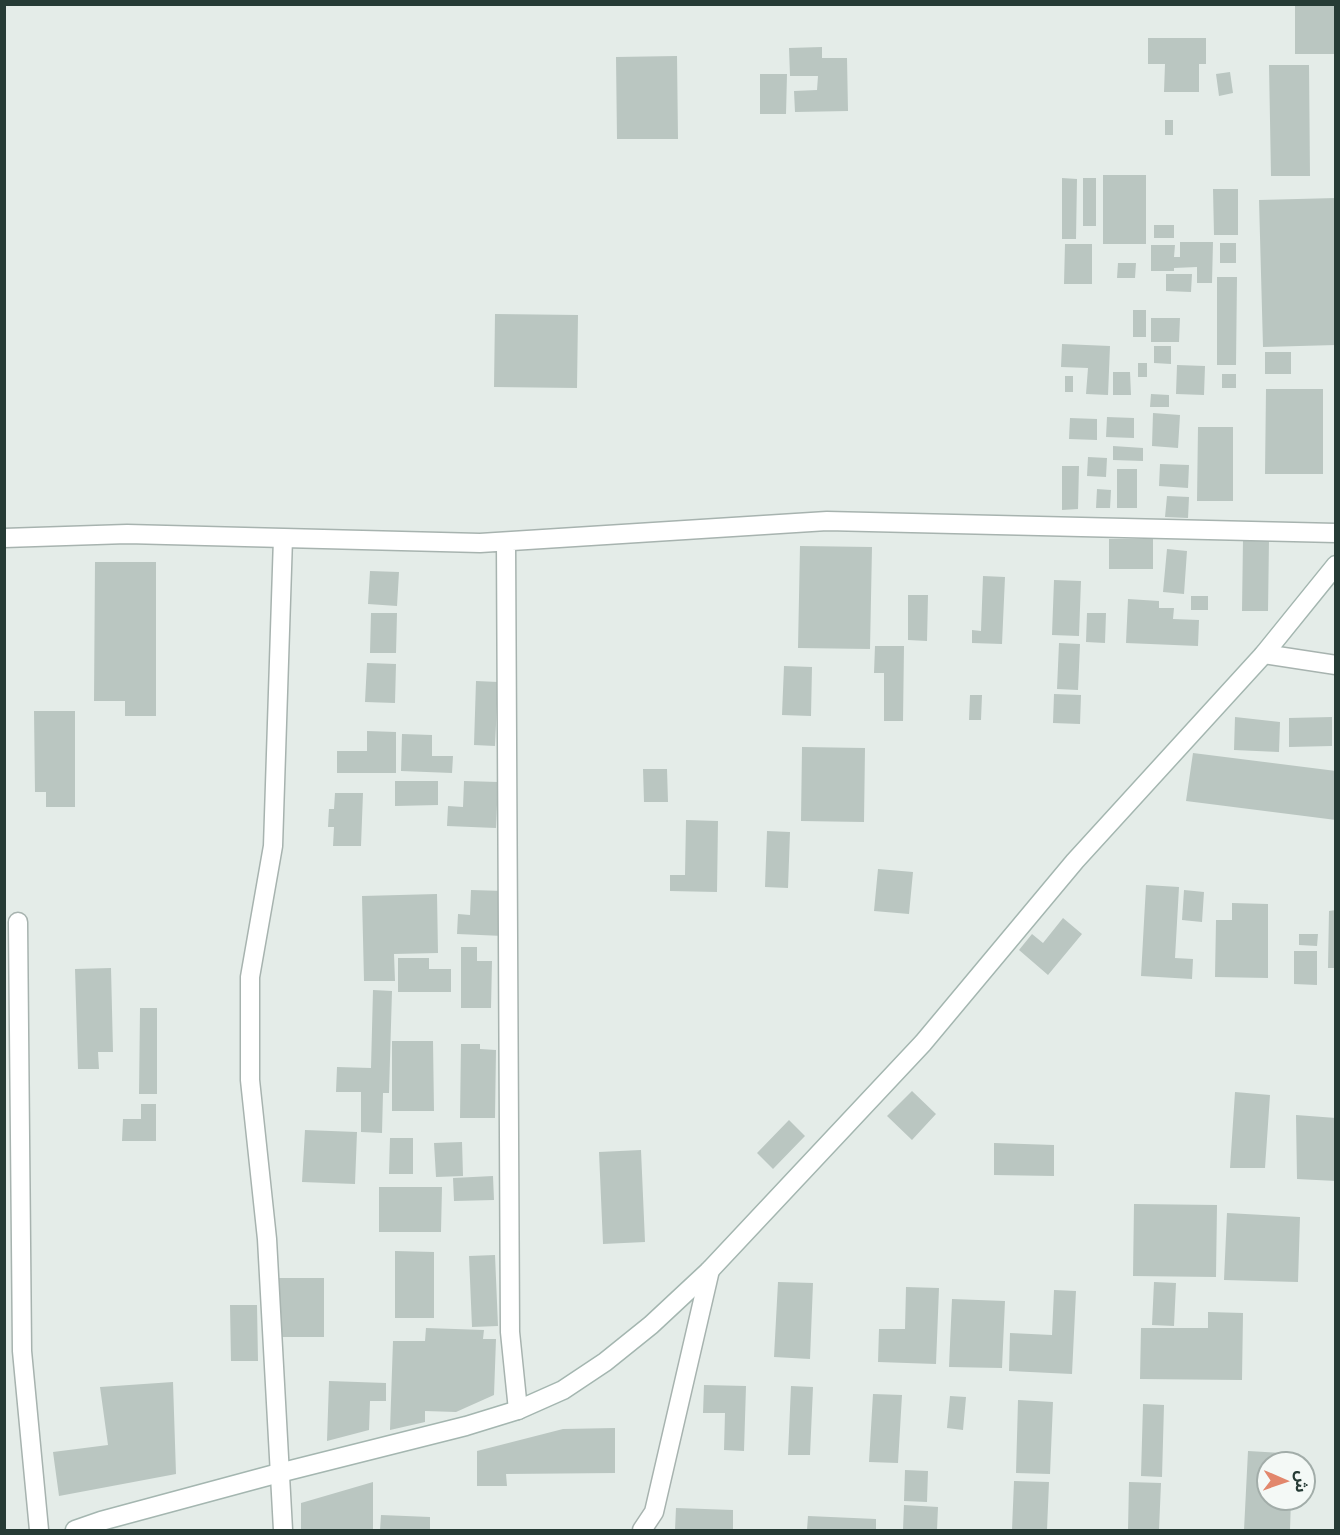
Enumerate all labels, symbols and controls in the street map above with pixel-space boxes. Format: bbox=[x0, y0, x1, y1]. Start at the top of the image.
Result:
north arrow bbox=[1256, 1451, 1316, 1511]
text: ش bbox=[1293, 1470, 1311, 1493]

